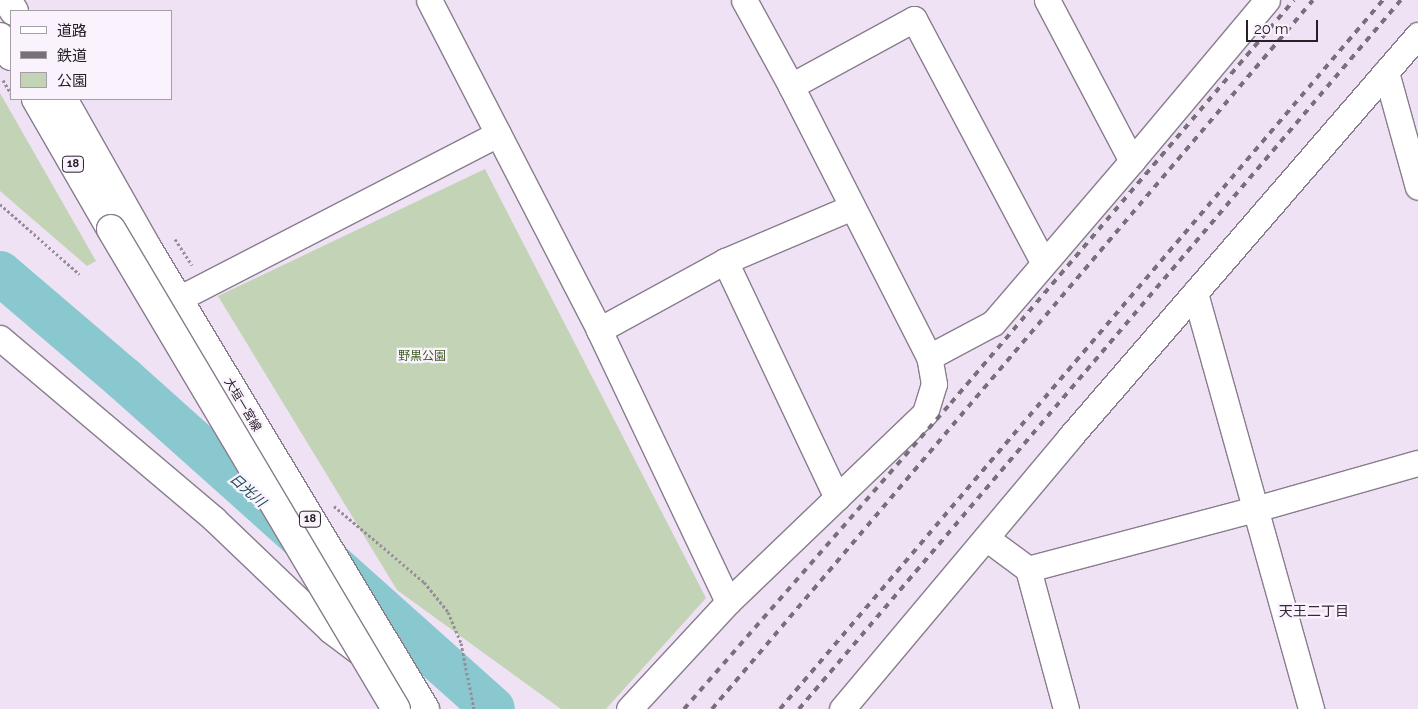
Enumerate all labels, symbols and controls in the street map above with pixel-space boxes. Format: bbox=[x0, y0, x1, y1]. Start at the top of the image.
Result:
legend bbox=[10, 10, 172, 100]
scale bar bbox=[1248, 10, 1320, 42]
text: 20 m bbox=[1254, 20, 1289, 38]
text: 道路 bbox=[57, 22, 87, 40]
text: 鉄道 bbox=[57, 47, 87, 65]
text: 公園 bbox=[57, 72, 87, 90]
road number: 18 bbox=[62, 156, 84, 172]
park label: 野黒公園 bbox=[398, 350, 446, 364]
street label: 大垣一宮線 bbox=[220, 376, 264, 434]
water label: 日光川 bbox=[227, 470, 269, 510]
road number: 18 bbox=[299, 510, 321, 528]
district label: 天王二丁目 bbox=[1279, 603, 1349, 619]

